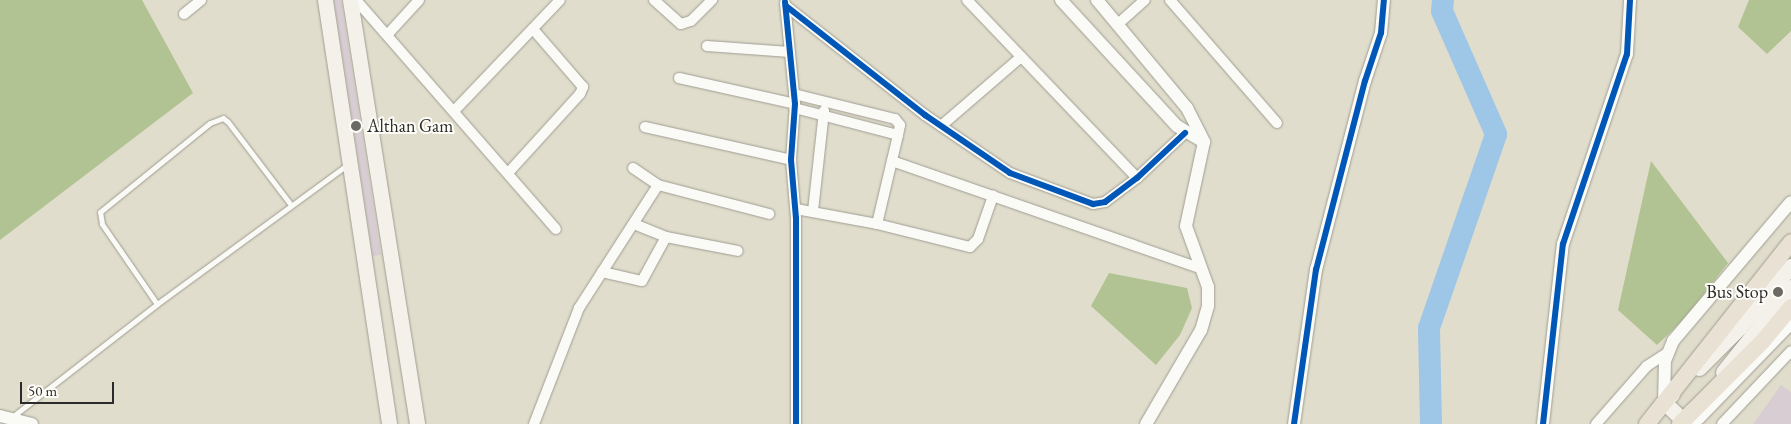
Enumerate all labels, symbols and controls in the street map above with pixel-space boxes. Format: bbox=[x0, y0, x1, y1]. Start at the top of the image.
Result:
place label: Althan Gam bbox=[367, 115, 453, 137]
marker: Althan Gam bbox=[349, 119, 363, 133]
place label: Bus Stop bbox=[1706, 281, 1768, 303]
marker: Bus Stop bbox=[1772, 286, 1784, 298]
scale bar bbox=[22, 372, 116, 404]
text: 50 m bbox=[28, 381, 57, 400]

